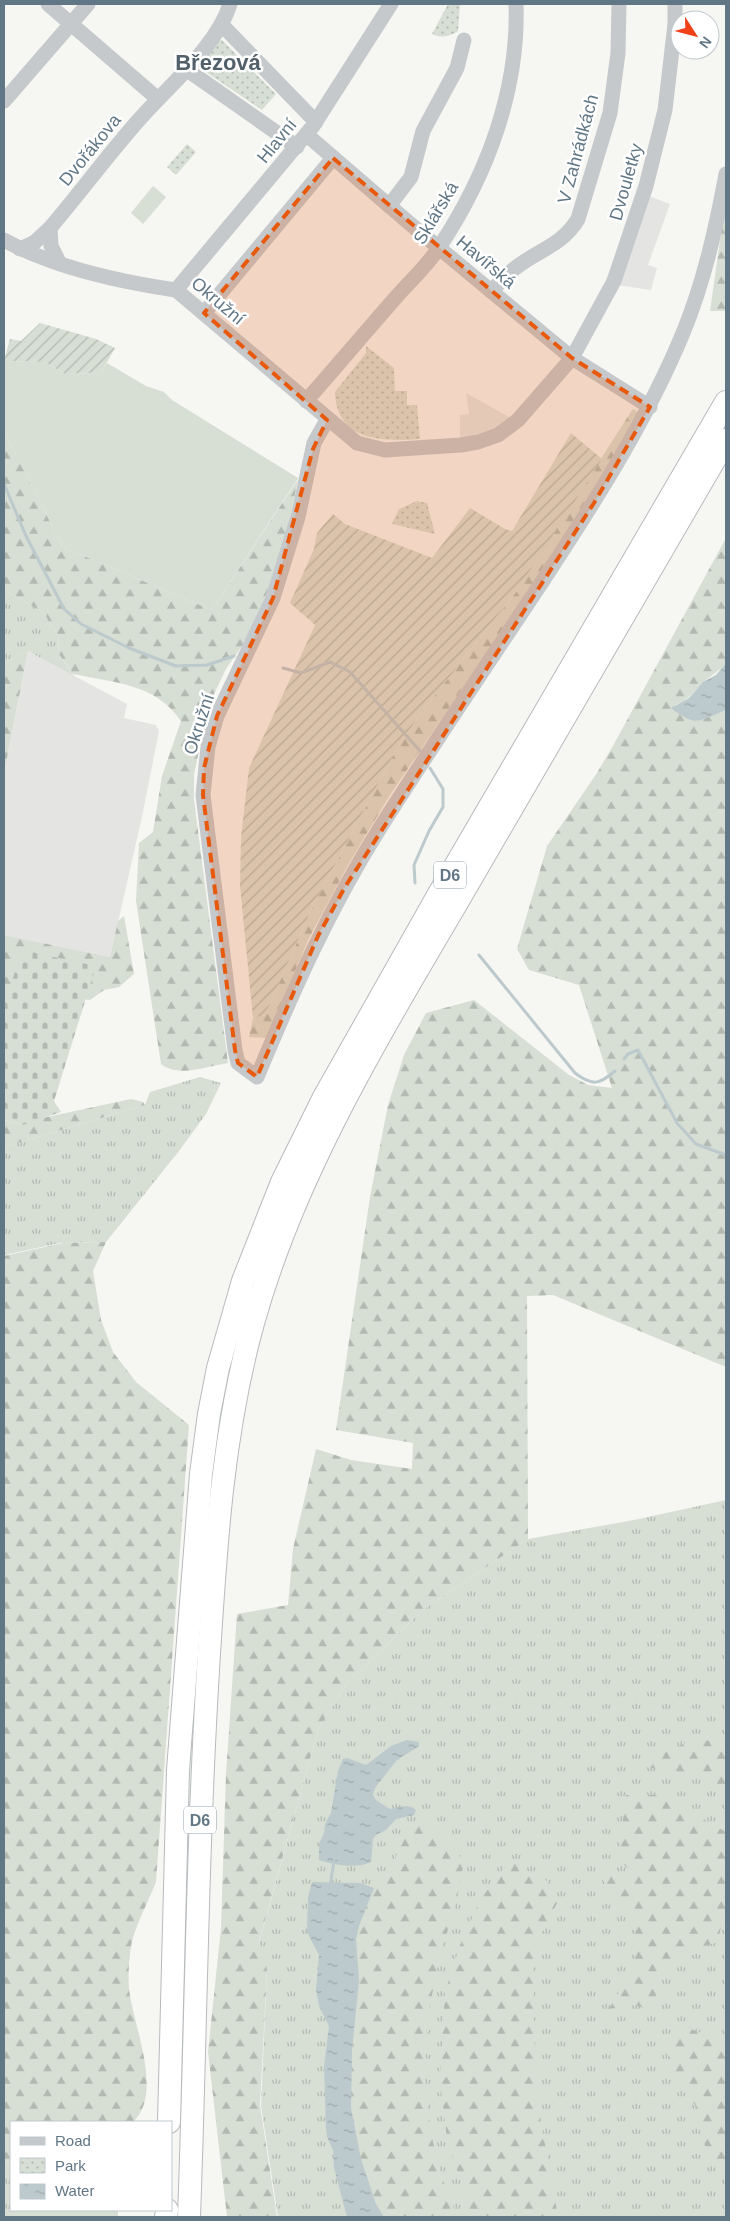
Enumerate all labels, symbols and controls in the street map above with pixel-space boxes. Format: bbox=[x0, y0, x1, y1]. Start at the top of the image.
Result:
north arrow bbox=[670, 10, 720, 60]
text: N bbox=[696, 34, 715, 51]
district label: Březová bbox=[175, 50, 262, 75]
street label: V Zahrádkách bbox=[554, 92, 602, 206]
street label: Dvořákova bbox=[55, 110, 125, 190]
street label: Hlavní bbox=[253, 115, 301, 167]
street label: Dvouletky bbox=[605, 141, 647, 223]
street label: Sklářská bbox=[410, 177, 463, 248]
street label: Havířská bbox=[452, 232, 520, 293]
street label: Okružní bbox=[187, 273, 249, 329]
street label: Okružní bbox=[180, 691, 218, 757]
road number: D6 bbox=[434, 862, 466, 888]
road number: D6 bbox=[184, 1806, 216, 1834]
legend bbox=[10, 2121, 172, 2211]
text: Road bbox=[55, 2132, 91, 2149]
text: Park bbox=[55, 2157, 86, 2174]
text: Water bbox=[55, 2182, 94, 2199]

